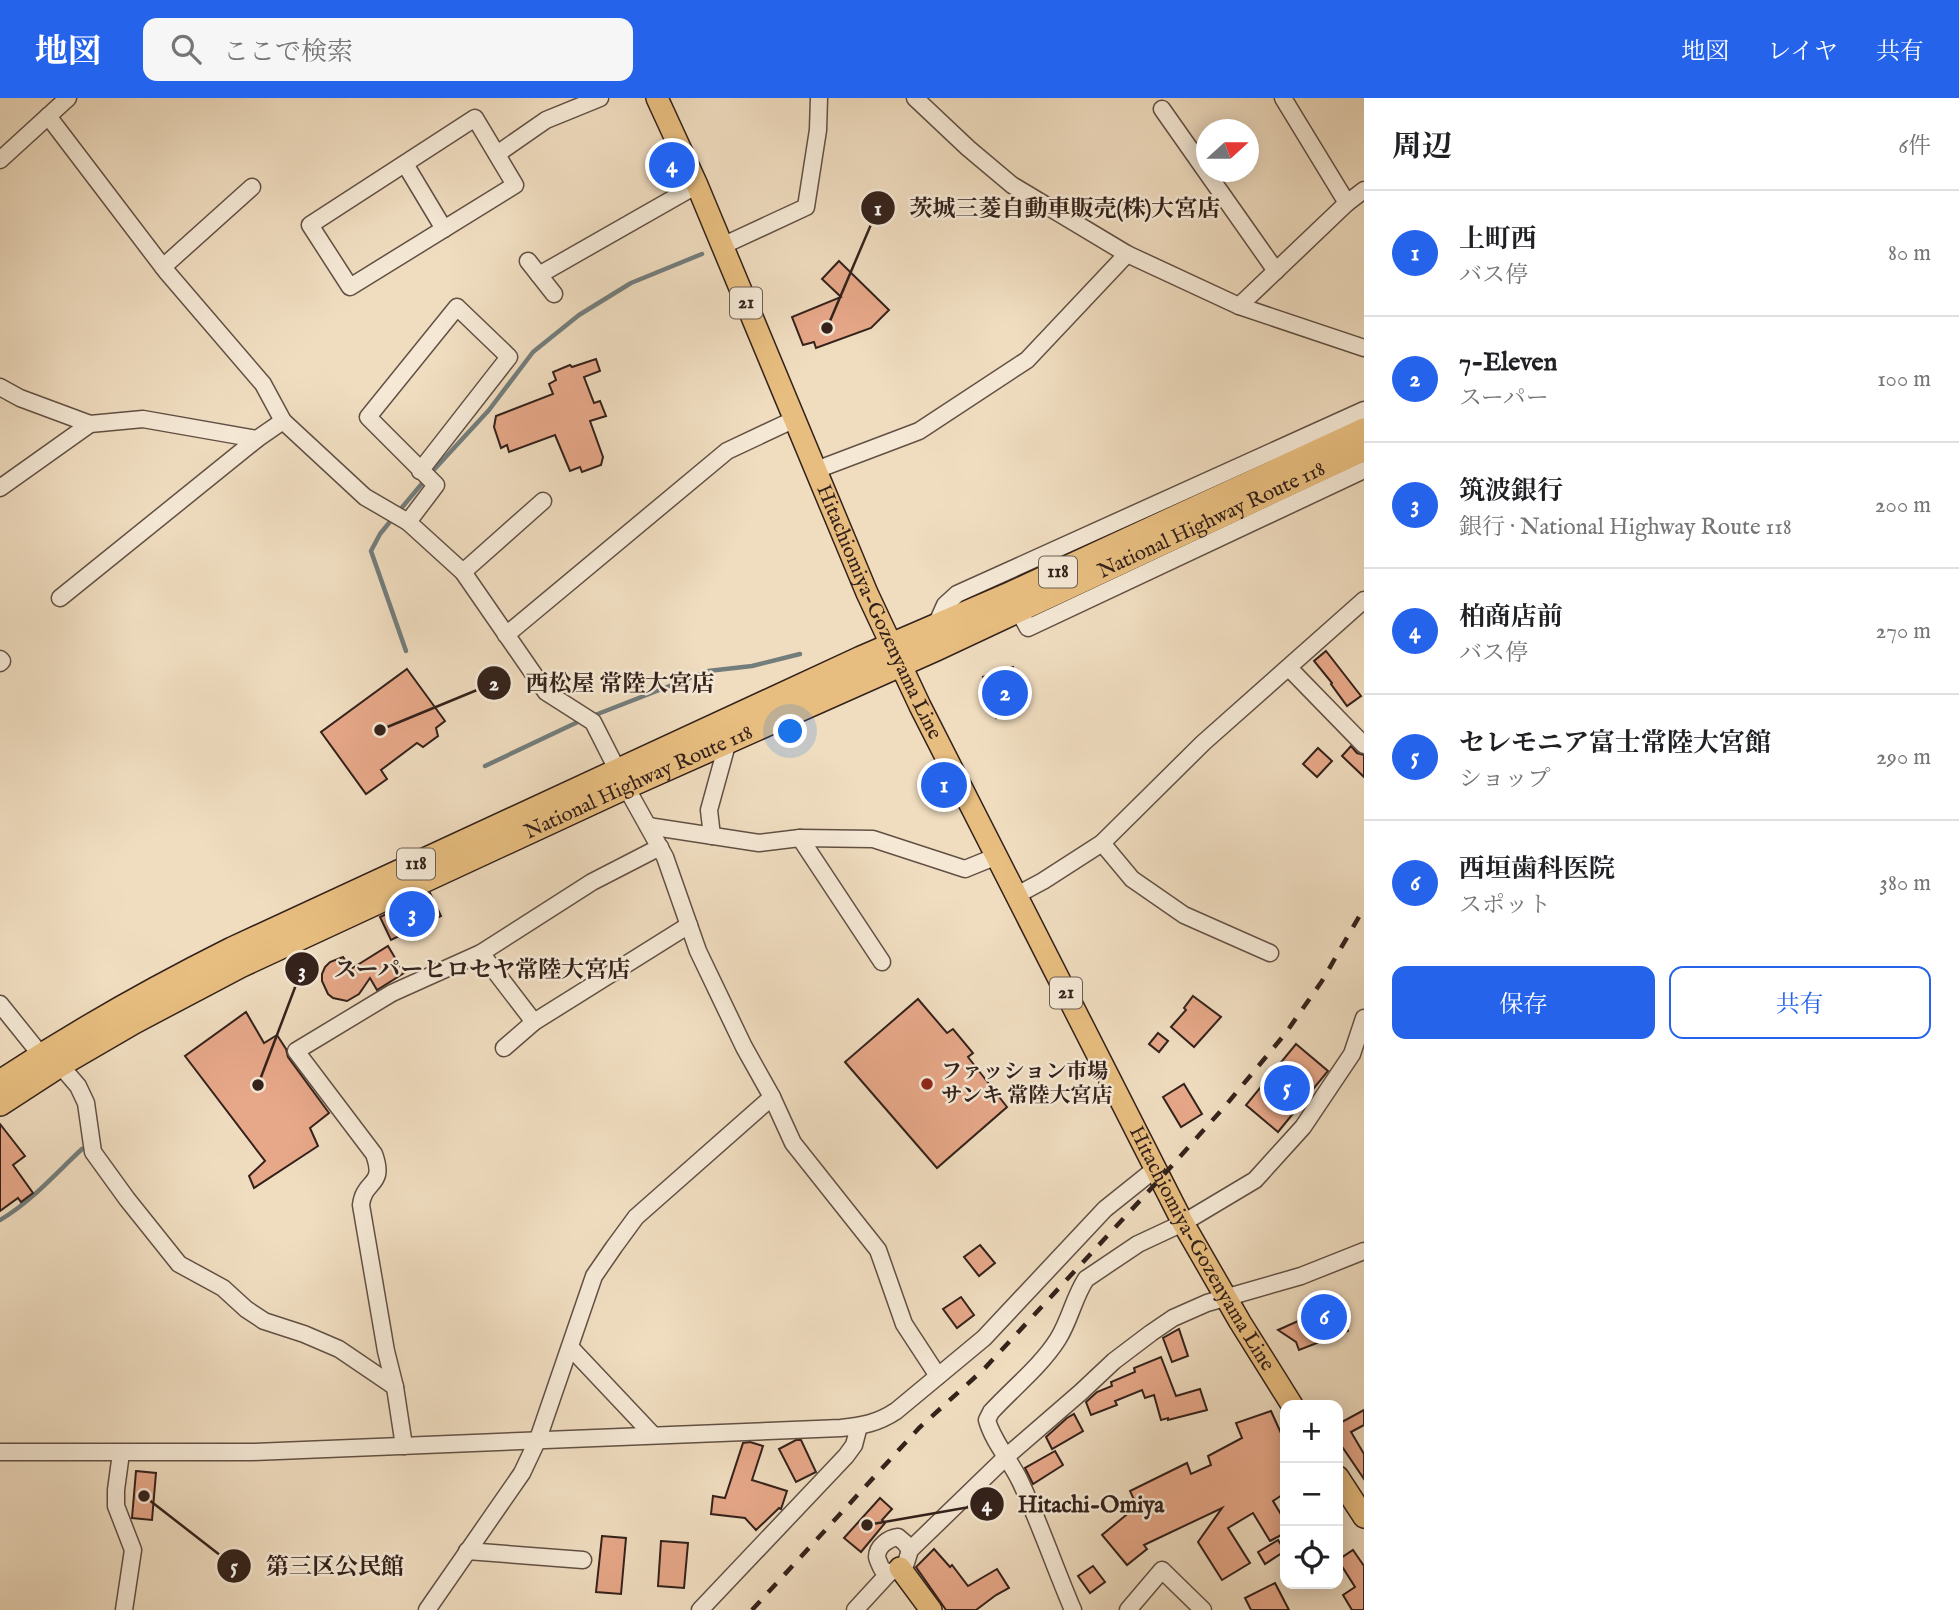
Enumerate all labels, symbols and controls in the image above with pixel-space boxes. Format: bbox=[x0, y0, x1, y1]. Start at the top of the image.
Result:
search box bbox=[143, 18, 633, 81]
icon: search bbox=[167, 30, 205, 68]
text: 地図 bbox=[35, 32, 101, 74]
text: ここで検索 bbox=[223, 36, 353, 69]
text: 地図 bbox=[1681, 37, 1729, 68]
text: レイヤ bbox=[1767, 37, 1838, 68]
text: 共有 bbox=[1876, 37, 1924, 68]
north arrow bbox=[1196, 119, 1259, 182]
text: 周辺 bbox=[1392, 129, 1452, 167]
text: 6件 bbox=[1898, 132, 1931, 161]
pin: 4 bbox=[649, 139, 695, 191]
callout: 茨城三菱自動車販売(株)大宮店 bbox=[861, 186, 1235, 230]
text: 茨城三菱自動車販売(株)大宮店 bbox=[910, 195, 1220, 224]
text: 1 bbox=[874, 196, 882, 223]
text: 上町西 bbox=[1459, 223, 1537, 256]
text: 1 bbox=[1411, 239, 1419, 268]
text: 80 m bbox=[1888, 239, 1931, 268]
text: バス停 bbox=[1459, 261, 1528, 290]
road number: 21 bbox=[730, 288, 762, 318]
text: 7-Eleven bbox=[1459, 346, 1557, 379]
text: 2 bbox=[1410, 365, 1420, 394]
text: 100 m bbox=[1877, 365, 1931, 394]
text: スーパー bbox=[1459, 384, 1549, 413]
street label: National Highway Route 118 bbox=[1093, 455, 1330, 585]
text: 筑波銀行 bbox=[1459, 475, 1563, 508]
street label: Hitachiomiya-Gozenyama Line bbox=[810, 481, 948, 744]
text: 3 bbox=[1411, 491, 1419, 520]
text: 200 m bbox=[1875, 491, 1931, 520]
text: 銀行 · National Highway Route 118 bbox=[1459, 513, 1792, 542]
road number: 118 bbox=[1039, 556, 1077, 587]
text: 柏商店前 bbox=[1459, 601, 1563, 634]
text: 4 bbox=[1409, 617, 1421, 646]
text: 270 m bbox=[1876, 617, 1931, 646]
text: バス停 bbox=[1459, 639, 1528, 668]
callout: 西松屋 常陸大宮店 bbox=[477, 661, 729, 705]
pin: 2 bbox=[982, 667, 1028, 719]
text: 西松屋 常陸大宮店 bbox=[525, 670, 715, 699]
text: 2 bbox=[489, 671, 499, 698]
your location bbox=[773, 714, 807, 748]
street label: National Highway Route 118 bbox=[520, 719, 757, 846]
text: セレモニア富士常陸大宮館 bbox=[1459, 727, 1771, 760]
text: 5 bbox=[1411, 743, 1419, 772]
text: 290 m bbox=[1876, 743, 1931, 772]
pin: 1 bbox=[921, 759, 967, 811]
text: ショップ bbox=[1459, 765, 1551, 794]
road number: 118 bbox=[397, 848, 435, 880]
text: 西垣歯科医院 bbox=[1459, 853, 1615, 886]
text: 6 bbox=[1410, 869, 1420, 898]
text: 380 m bbox=[1879, 869, 1931, 898]
pin: 3 bbox=[389, 888, 435, 940]
text: スポット bbox=[1459, 891, 1551, 920]
callout: スーパーヒロセヤ常陸大宮店 bbox=[284, 947, 645, 991]
text: スーパーヒロセヤ常陸大宮店 bbox=[334, 956, 630, 985]
text: 3 bbox=[298, 958, 306, 985]
button: 保存 bbox=[1392, 966, 1655, 1039]
button: 共有 bbox=[1669, 966, 1931, 1039]
road number: 21 bbox=[1050, 978, 1082, 1009]
place label: ファッション市場 サンキ 常陸大宮店 bbox=[941, 1059, 1113, 1110]
pin: 5 bbox=[1264, 1062, 1310, 1114]
marker: ファッション市場 サンキ 常陸大宮店 bbox=[919, 1076, 935, 1092]
street label: Hitachiomiya-Gozenyama Line bbox=[1122, 1122, 1281, 1377]
pin: 6 bbox=[1301, 1291, 1347, 1343]
map controls bbox=[1280, 1400, 1343, 1589]
button: + bbox=[1280, 1400, 1343, 1463]
button: − bbox=[1280, 1463, 1343, 1526]
callout: Hitachi-Omiya bbox=[969, 1482, 1179, 1526]
text: Hitachi-Omiya bbox=[1018, 1491, 1165, 1520]
text: 4 bbox=[982, 1492, 993, 1519]
button: locate bbox=[1280, 1526, 1343, 1589]
callout: 第三区公民館 bbox=[217, 1544, 418, 1588]
text: 第三区公民館 bbox=[266, 1553, 404, 1582]
text: 5 bbox=[230, 1554, 238, 1581]

